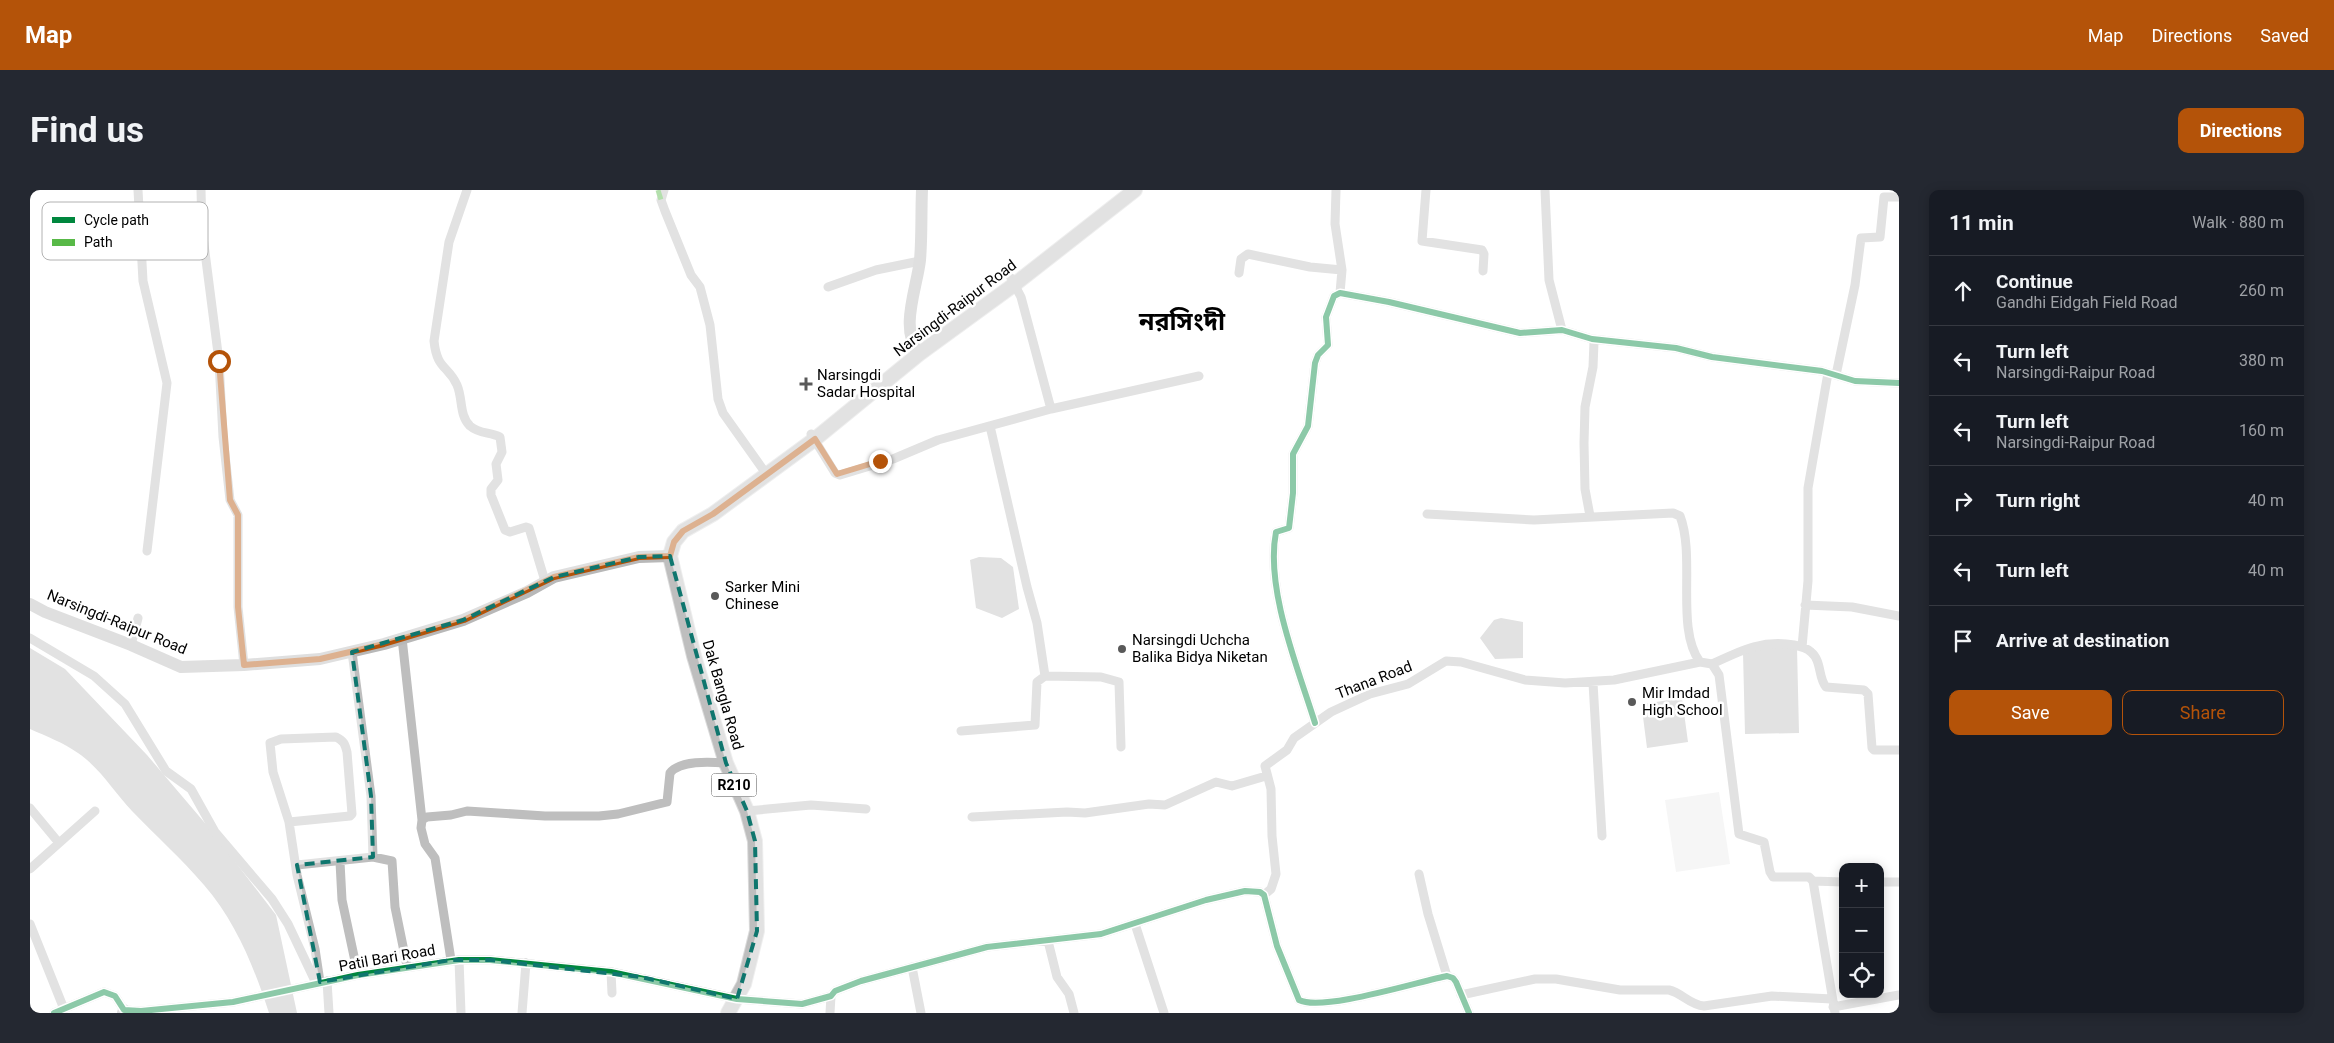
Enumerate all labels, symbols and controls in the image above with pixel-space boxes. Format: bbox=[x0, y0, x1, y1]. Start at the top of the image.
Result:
text: Map bbox=[25, 21, 72, 49]
text: Map bbox=[2088, 25, 2123, 46]
text: Directions bbox=[2151, 25, 2232, 46]
text: Saved bbox=[2260, 25, 2309, 46]
button: Directions bbox=[2178, 108, 2304, 153]
text: Find us bbox=[30, 110, 144, 151]
legend bbox=[42, 202, 208, 260]
text: 11 min bbox=[1949, 211, 2014, 235]
text: Cycle path bbox=[84, 212, 149, 228]
text: Walk · 880 m bbox=[2192, 213, 2284, 232]
text: Path bbox=[84, 234, 113, 250]
street label: Narsingdi-Raipur Road bbox=[890, 256, 1020, 360]
text: Continue bbox=[1996, 270, 2073, 293]
icon: ahead bbox=[1949, 277, 1977, 305]
text: 260 m bbox=[2239, 281, 2284, 300]
text: Gandhi Eidgah Field Road bbox=[1996, 293, 2177, 312]
district label: নরসিংদী bbox=[1138, 307, 1226, 336]
text: Turn left bbox=[1996, 340, 2069, 363]
icon: left bbox=[1949, 347, 1977, 375]
route start bbox=[208, 350, 231, 373]
text: 380 m bbox=[2239, 351, 2284, 370]
text: Narsingdi-Raipur Road bbox=[1996, 363, 2155, 382]
place label: Narsingdi Sadar Hospital bbox=[817, 366, 915, 401]
marker: Narsingdi Sadar Hospital bbox=[799, 377, 813, 391]
text: Turn left bbox=[1996, 410, 2069, 433]
icon: left bbox=[1949, 417, 1977, 445]
text: 160 m bbox=[2239, 421, 2284, 440]
text: Narsingdi-Raipur Road bbox=[1996, 433, 2155, 452]
route end bbox=[869, 450, 892, 473]
icon: right bbox=[1949, 487, 1977, 515]
text: Turn right bbox=[1996, 489, 2080, 512]
text: 40 m bbox=[2248, 491, 2284, 510]
icon: left bbox=[1949, 557, 1977, 585]
text: Turn left bbox=[1996, 559, 2069, 582]
text: 40 m bbox=[2248, 561, 2284, 580]
place label: Sarker Mini Chinese bbox=[725, 578, 800, 613]
street label: Narsingdi-Raipur Road bbox=[44, 586, 190, 658]
marker: Sarker Mini Chinese bbox=[709, 590, 721, 602]
icon: arrive bbox=[1949, 627, 1977, 655]
text: Arrive at destination bbox=[1996, 629, 2169, 652]
place label: Narsingdi Uchcha Balika Bidya Niketan bbox=[1132, 631, 1268, 666]
street label: Dak Bangla Road bbox=[699, 638, 747, 752]
marker: Narsingdi Uchcha Balika Bidya Niketan bbox=[1116, 643, 1128, 655]
street label: Thana Road bbox=[1333, 657, 1415, 703]
place label: Mir Imdad High School bbox=[1642, 684, 1723, 719]
button: Save bbox=[1949, 690, 2112, 735]
button: Share bbox=[2122, 690, 2284, 735]
marker: Mir Imdad High School bbox=[1626, 696, 1638, 708]
road number: R210 bbox=[712, 774, 756, 796]
map controls bbox=[1839, 863, 1884, 998]
button: + bbox=[1839, 863, 1884, 908]
button: − bbox=[1839, 908, 1884, 953]
street label: Patil Bari Road bbox=[337, 941, 437, 975]
button: locate bbox=[1839, 953, 1884, 998]

